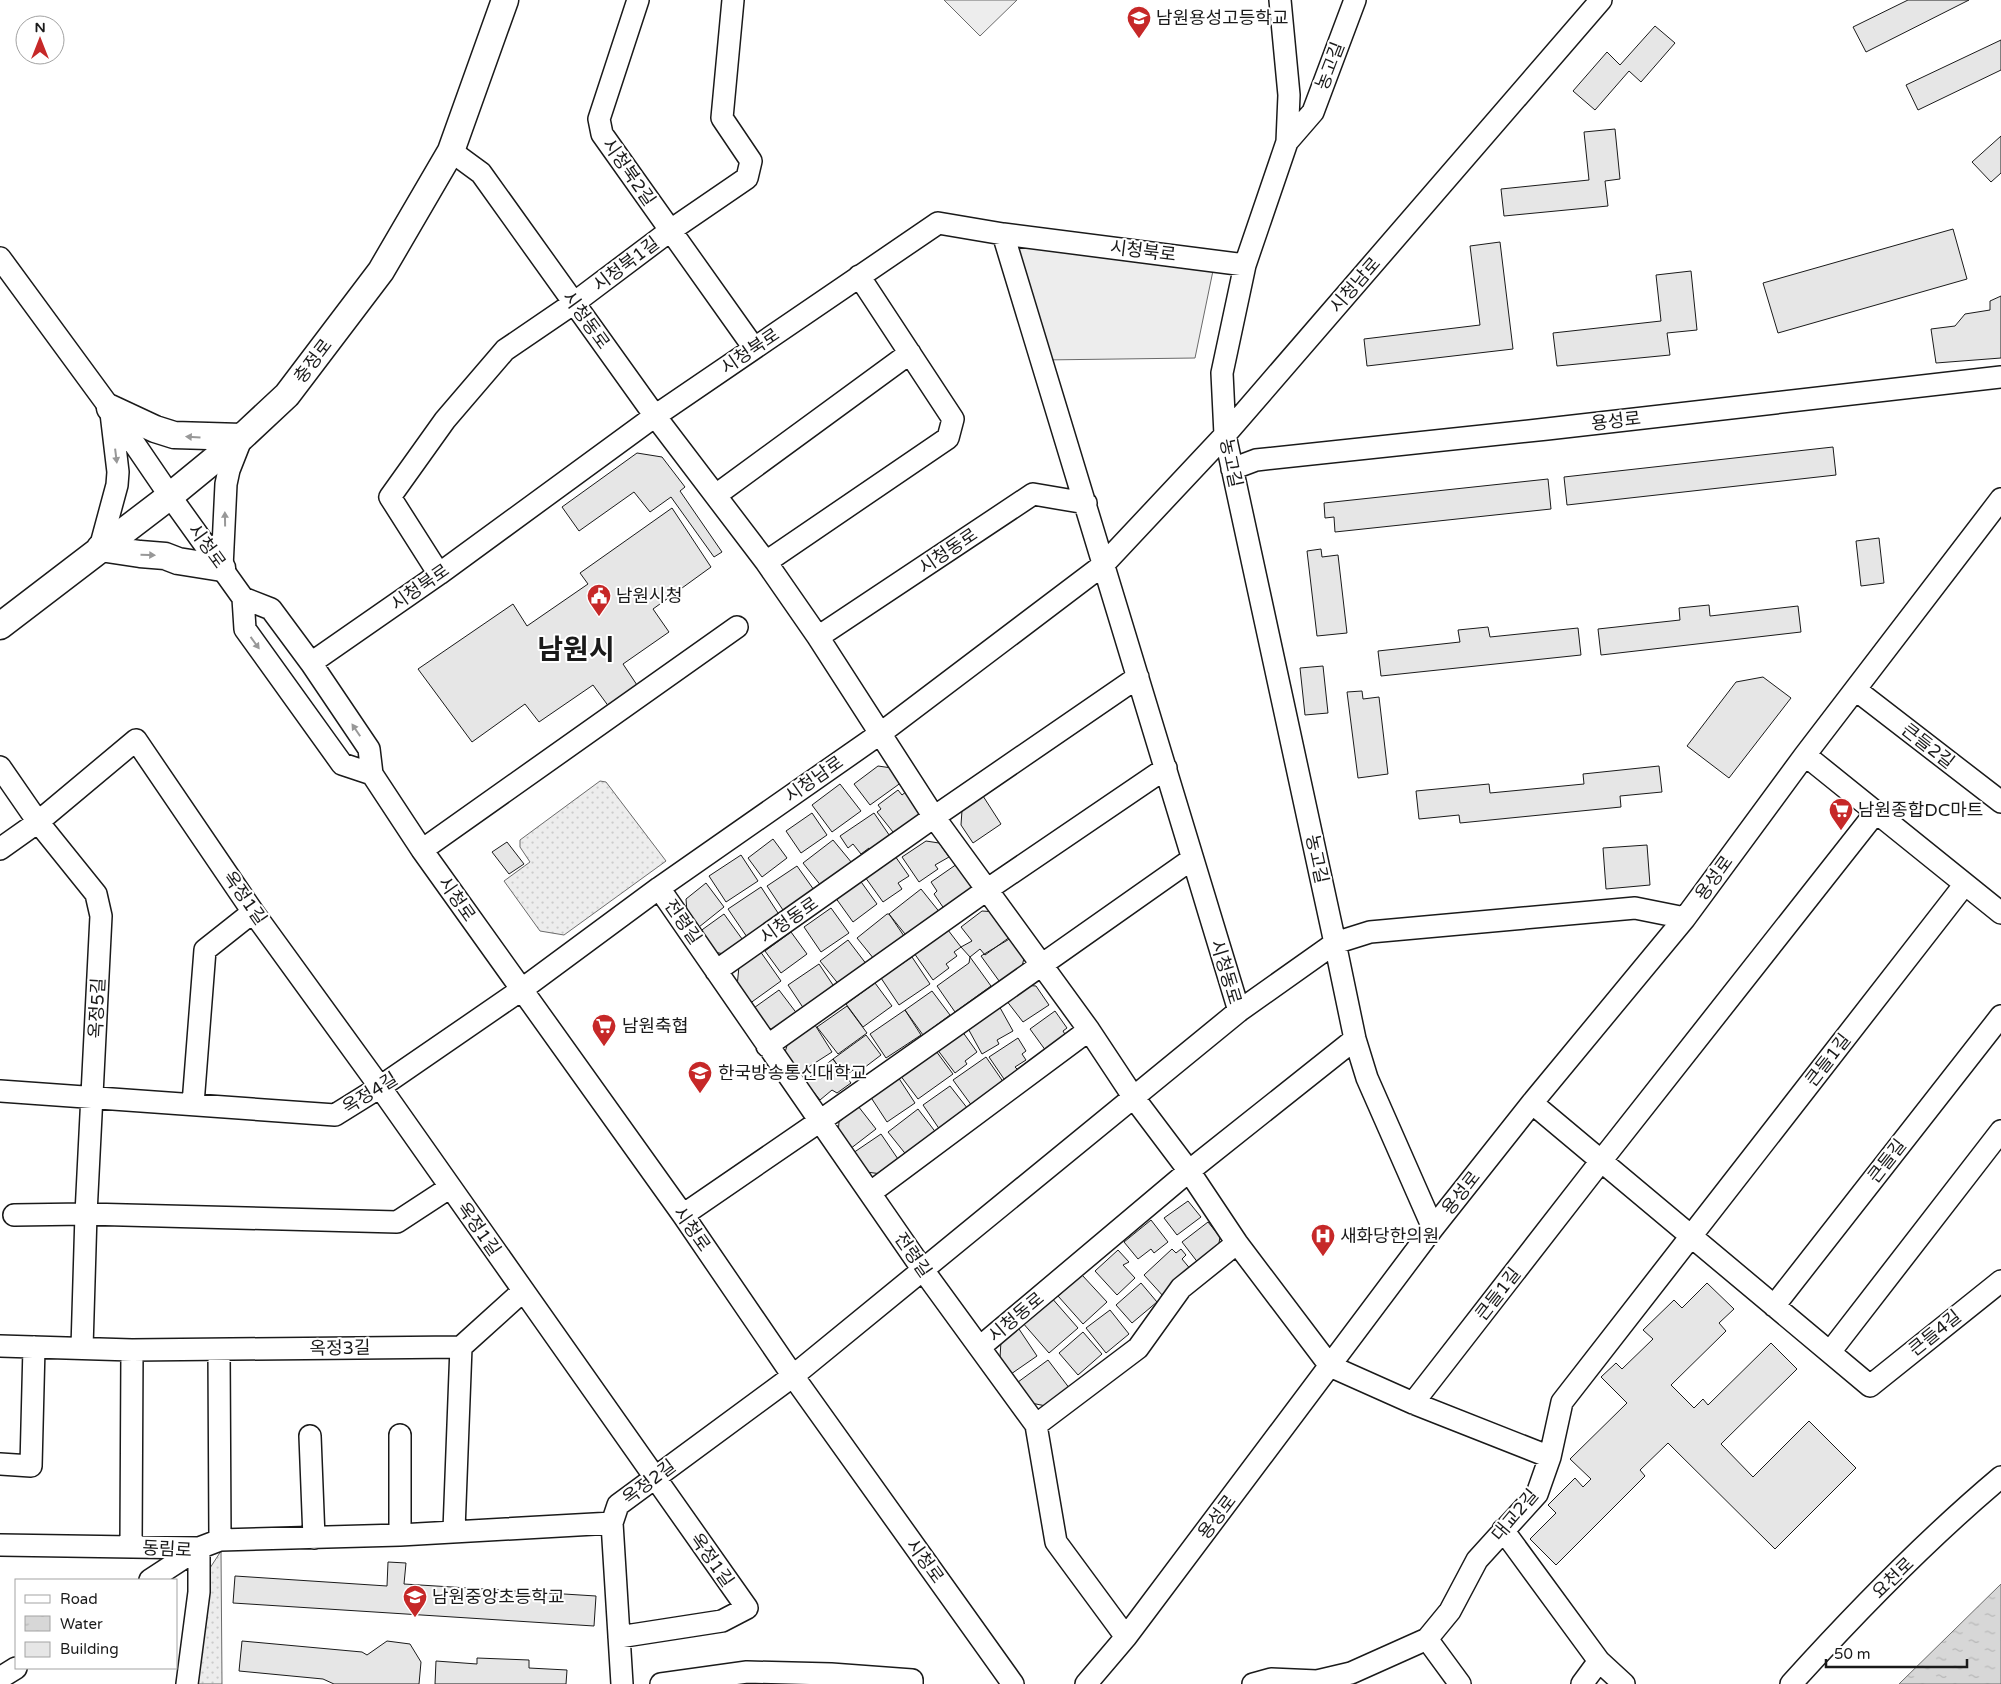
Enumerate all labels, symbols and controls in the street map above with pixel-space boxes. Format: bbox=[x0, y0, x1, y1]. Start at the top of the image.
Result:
school or university icon: 남원용성고등학교 bbox=[1126, 5, 1152, 39]
place label: 남원용성고등학교 bbox=[1156, 7, 1288, 29]
north arrow bbox=[15, 15, 65, 65]
text: N bbox=[34, 19, 46, 36]
street label: 농고길 bbox=[1311, 39, 1349, 93]
street label: 시청북2길 bbox=[598, 134, 660, 210]
street label: 시청북1길 bbox=[588, 232, 664, 296]
street label: 시청북로 bbox=[1109, 236, 1177, 266]
street label: 시청남로 bbox=[1325, 253, 1385, 317]
street label: 시청동로 bbox=[558, 287, 614, 353]
street label: 시청북로 bbox=[716, 323, 784, 379]
street label: 충정로 bbox=[289, 335, 337, 387]
street label: 용성로 bbox=[1590, 407, 1642, 435]
one-way arrow bbox=[185, 432, 201, 440]
street label: 농고길 bbox=[1215, 436, 1247, 490]
one-way arrow bbox=[112, 448, 120, 464]
one-way arrow bbox=[220, 511, 228, 527]
street label: 시청로 bbox=[183, 519, 231, 573]
street label: 시청동로 bbox=[914, 523, 982, 579]
one-way arrow bbox=[141, 551, 157, 559]
street label: 시청북로 bbox=[387, 559, 453, 615]
public building icon: 남원시청 bbox=[586, 583, 612, 617]
place label: 남원시청 bbox=[616, 585, 682, 607]
district label: 남원시 bbox=[537, 633, 615, 667]
one-way arrow bbox=[250, 636, 260, 650]
street label: 큰들2길 bbox=[1897, 719, 1959, 773]
one-way arrow bbox=[351, 723, 361, 736]
street label: 시청남로 bbox=[781, 751, 847, 807]
supermarket icon: 남원종합DC마트 bbox=[1828, 797, 1854, 831]
place label: 남원종합DC마트 bbox=[1858, 799, 1983, 821]
street label: 농고길 bbox=[1301, 832, 1333, 886]
street label: 용성로 bbox=[1690, 851, 1738, 905]
street label: 옥정1길 bbox=[218, 867, 272, 929]
street label: 시청로 bbox=[434, 872, 480, 926]
street label: 시청동로 bbox=[756, 892, 822, 948]
street label: 전령길 bbox=[660, 895, 706, 949]
street label: 시청동로 bbox=[1206, 937, 1246, 1007]
street label: 옥정5길 bbox=[84, 977, 110, 1039]
supermarket icon: 남원축협 bbox=[591, 1013, 617, 1047]
place label: 남원축협 bbox=[622, 1015, 688, 1037]
street label: 큰들1길 bbox=[1801, 1029, 1855, 1091]
school or university icon: 한국방송통신대학교 bbox=[687, 1060, 713, 1094]
place label: 한국방송통신대학교 bbox=[718, 1062, 867, 1084]
street label: 옥정4길 bbox=[338, 1068, 402, 1118]
street label: 큰들길 bbox=[1863, 1135, 1911, 1187]
street label: 용성로 bbox=[1437, 1167, 1485, 1219]
street label: 옥정1길 bbox=[452, 1198, 506, 1260]
street label: 시청로 bbox=[669, 1202, 715, 1256]
hospital icon: 새화당한의원 bbox=[1310, 1223, 1336, 1257]
place label: 새화당한의원 bbox=[1340, 1225, 1439, 1247]
street label: 전령길 bbox=[890, 1228, 936, 1282]
street label: 큰들1길 bbox=[1471, 1263, 1525, 1325]
street label: 시청동로 bbox=[984, 1287, 1048, 1347]
street label: 큰들4길 bbox=[1904, 1305, 1966, 1361]
street label: 옥정3길 bbox=[309, 1336, 371, 1360]
street label: 옥정2길 bbox=[618, 1455, 680, 1509]
street label: 대교2길 bbox=[1487, 1485, 1543, 1545]
street label: 용성로 bbox=[1193, 1491, 1241, 1543]
street label: 옥정1길 bbox=[685, 1529, 739, 1591]
street label: 시청로 bbox=[901, 1534, 949, 1588]
street label: 동림로 bbox=[142, 1537, 192, 1561]
street label: 요천로 bbox=[1867, 1553, 1919, 1603]
legend bbox=[15, 1579, 178, 1669]
school or university icon: 남원중앙초등학교 bbox=[402, 1584, 428, 1618]
place label: 남원중앙초등학교 bbox=[432, 1586, 564, 1608]
text: Road bbox=[60, 1590, 98, 1608]
text: Water bbox=[60, 1615, 103, 1633]
scale bar bbox=[1826, 1636, 1967, 1668]
text: Building bbox=[60, 1640, 119, 1658]
text: 50 m bbox=[1834, 1645, 1871, 1663]

